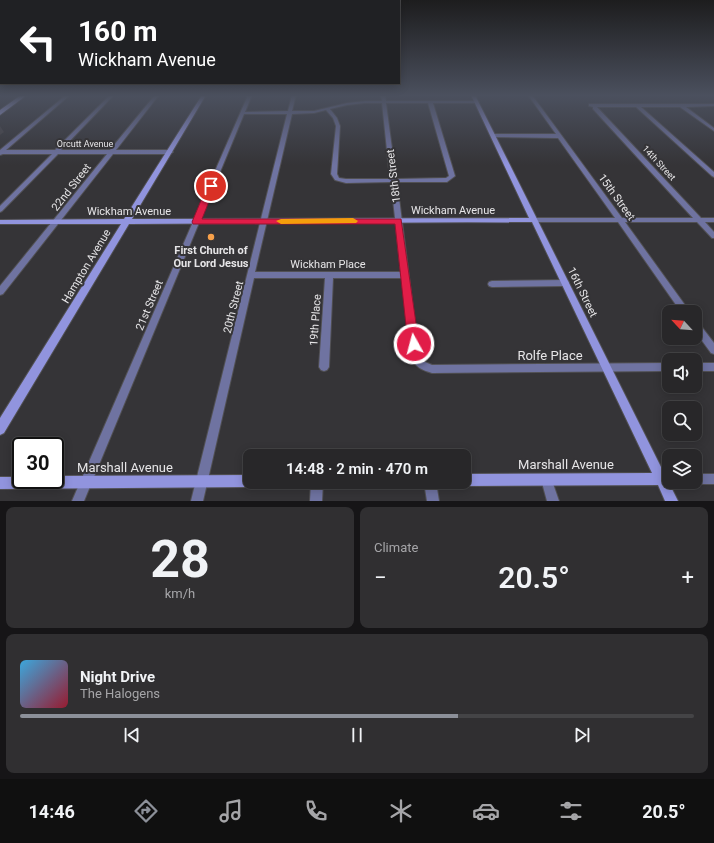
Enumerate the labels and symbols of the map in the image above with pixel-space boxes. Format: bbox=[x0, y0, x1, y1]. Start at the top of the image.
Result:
street label: Orcutt Avenue bbox=[57, 139, 113, 149]
street label: 14th Street bbox=[640, 144, 678, 183]
street label: 18th Street bbox=[384, 148, 403, 203]
street label: 22nd Street bbox=[49, 161, 94, 214]
pin bbox=[194, 169, 228, 203]
street label: 15th Street bbox=[596, 172, 638, 223]
street label: Wickham Avenue bbox=[411, 204, 495, 217]
street label: Wickham Avenue bbox=[87, 205, 171, 218]
street label: Hampton Avenue bbox=[59, 227, 114, 306]
marker: First Church of Our Lord Jesus bbox=[206, 232, 216, 242]
place label: First Church of Our Lord Jesus bbox=[173, 244, 249, 270]
street label: Wickham Place bbox=[290, 258, 366, 271]
street label: 16th Street bbox=[565, 265, 600, 320]
street label: 21st Street bbox=[133, 278, 166, 332]
street label: 20th Street bbox=[221, 279, 246, 335]
street label: 19th Place bbox=[307, 294, 324, 346]
north arrow bbox=[662, 305, 702, 345]
position arrow bbox=[393, 323, 435, 365]
street label: Rolfe Place bbox=[517, 348, 583, 363]
speed limit sign: 30 bbox=[12, 437, 64, 489]
street label: Marshall Avenue bbox=[518, 457, 614, 472]
street label: Marshall Avenue bbox=[77, 460, 173, 475]

